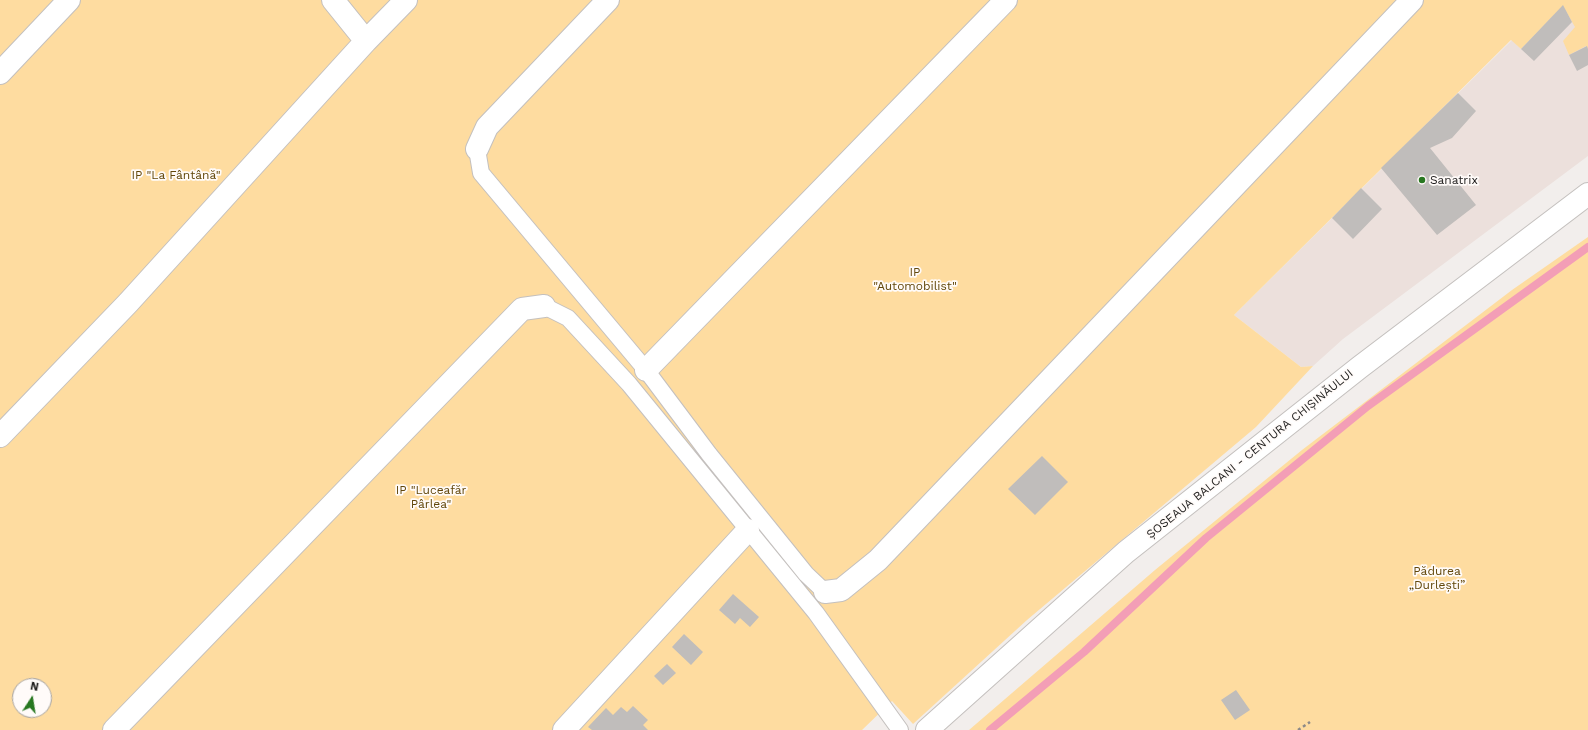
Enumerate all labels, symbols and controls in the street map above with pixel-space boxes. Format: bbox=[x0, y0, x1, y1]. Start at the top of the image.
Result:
park label: IP "La Fântână" bbox=[131, 168, 221, 182]
place label: Sanatrix bbox=[1430, 173, 1478, 187]
marker: Sanatrix bbox=[1417, 175, 1427, 185]
park label: IP "Automobilist" bbox=[873, 265, 957, 293]
street label: ȘOSEAUA BALCANI - CENTURA CHIȘINĂULUI bbox=[1144, 366, 1356, 542]
park label: IP "Luceafăr Pârlea" bbox=[396, 483, 466, 511]
park label: Pădurea „Durlești” bbox=[1409, 564, 1465, 592]
north arrow bbox=[12, 678, 52, 718]
text: N bbox=[29, 680, 40, 694]

